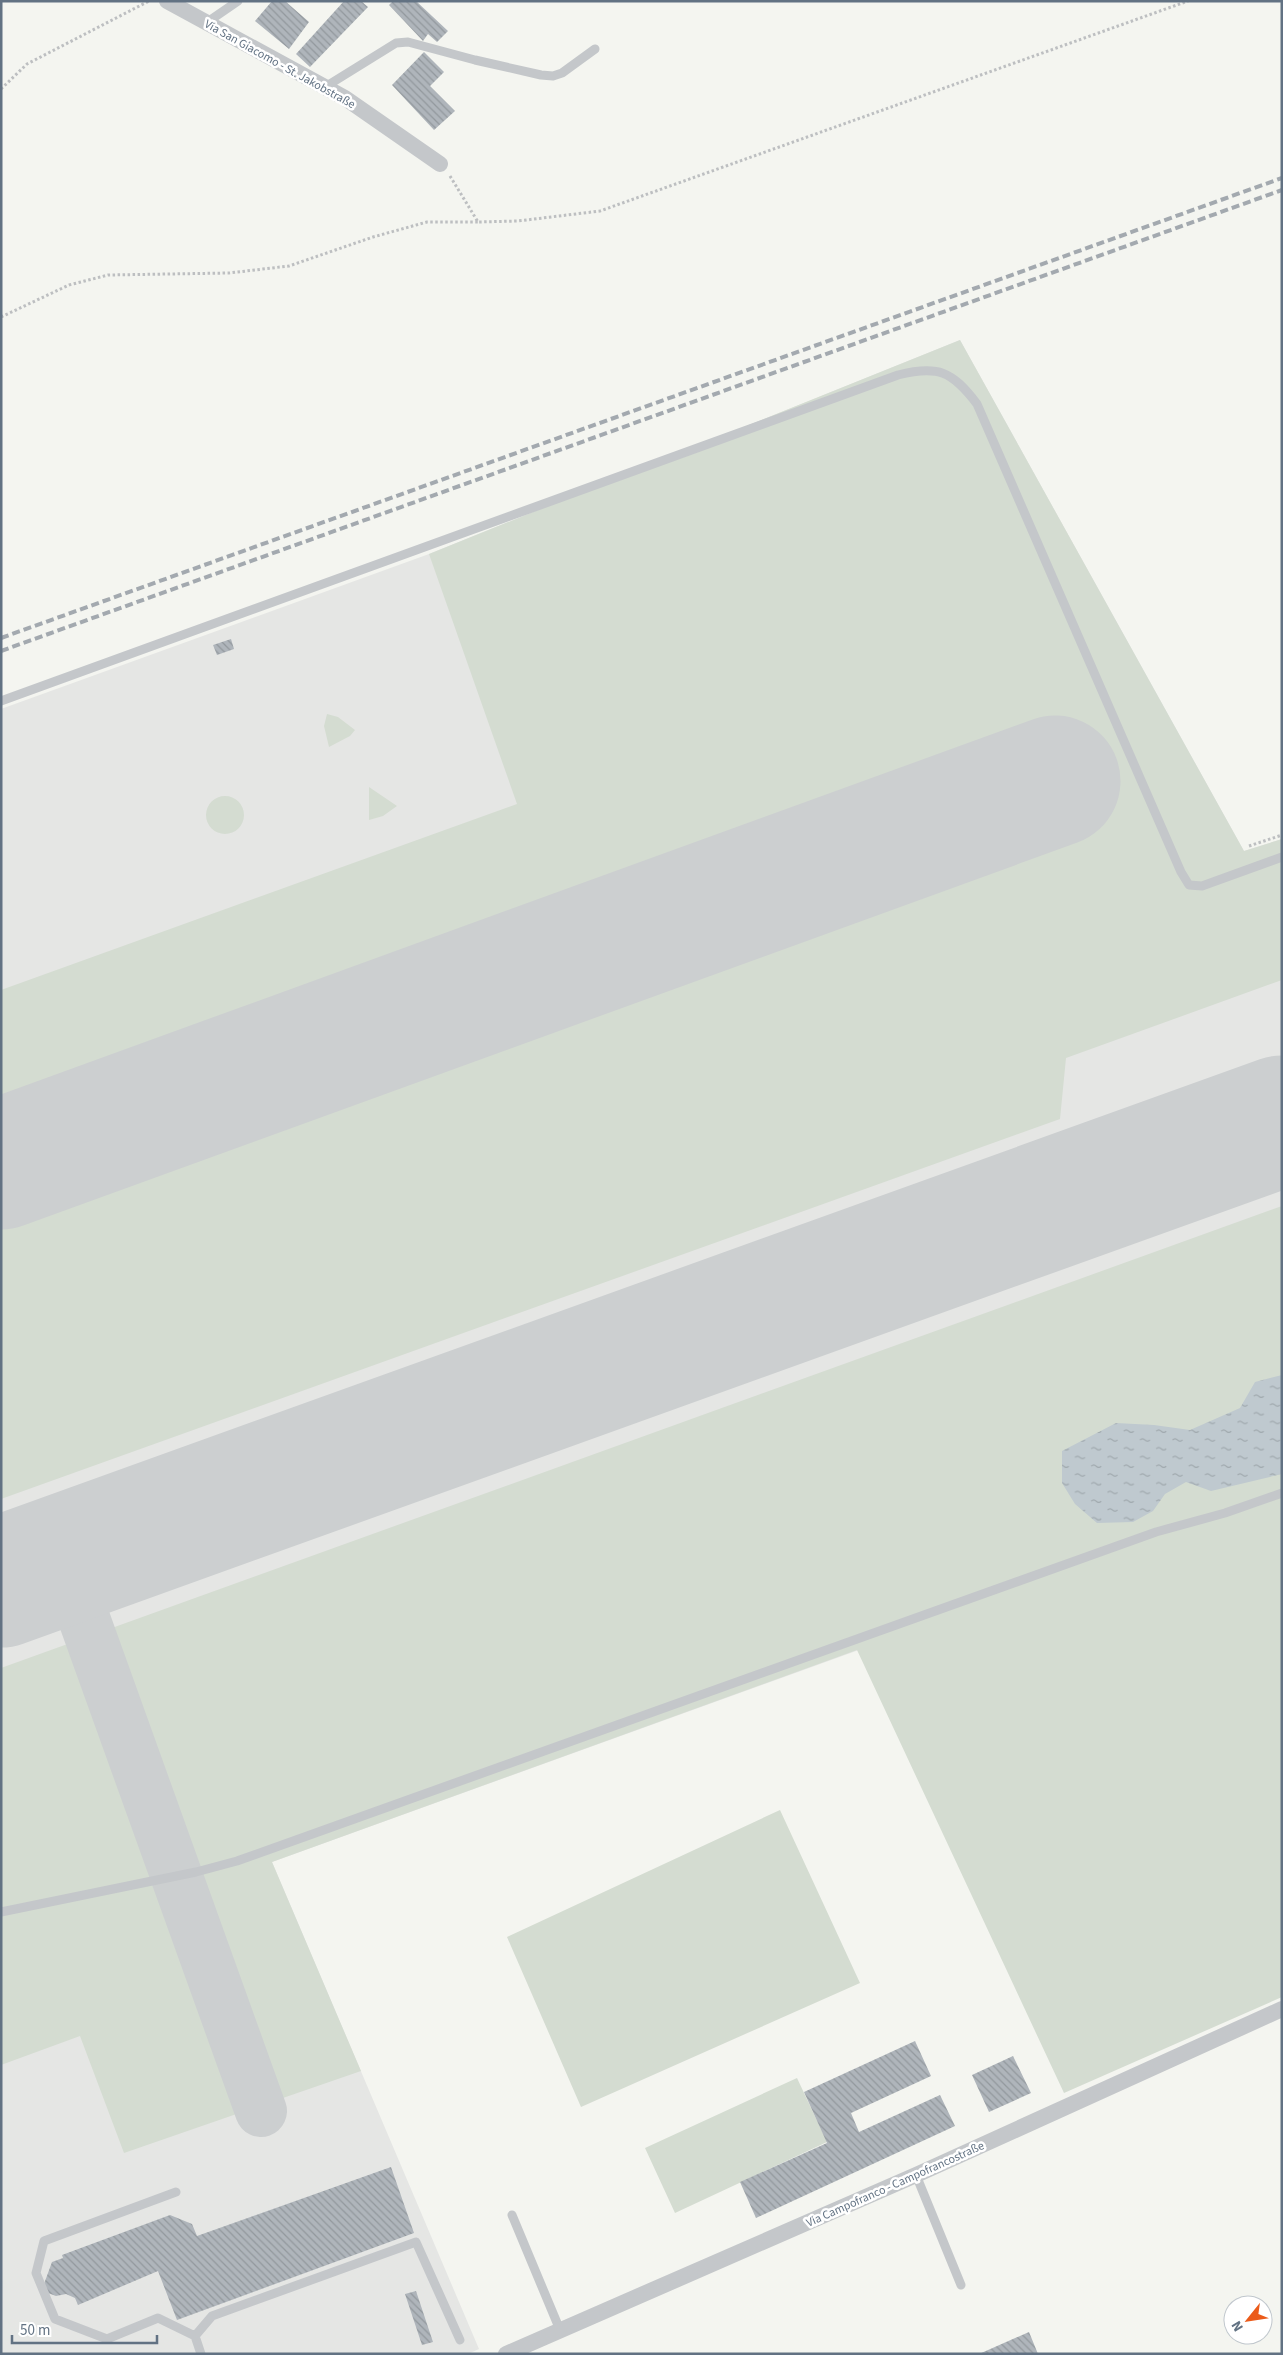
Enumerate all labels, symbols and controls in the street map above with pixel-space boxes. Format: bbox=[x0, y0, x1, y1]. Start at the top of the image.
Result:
street label: Via San Giacomo - St. Jakobstraße bbox=[201, 16, 358, 113]
street label: Via Campofranco - Campofrancostraße bbox=[804, 2137, 987, 2232]
north arrow bbox=[1223, 2295, 1273, 2345]
scale bar bbox=[12, 2312, 158, 2344]
text: N bbox=[1227, 2317, 1249, 2335]
text: 50 m bbox=[20, 2320, 50, 2341]

